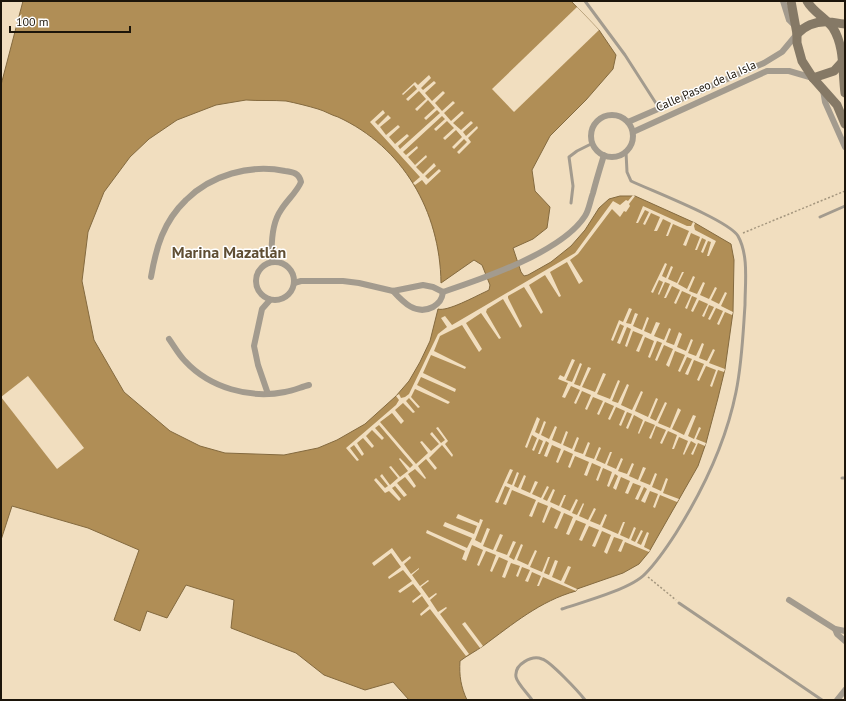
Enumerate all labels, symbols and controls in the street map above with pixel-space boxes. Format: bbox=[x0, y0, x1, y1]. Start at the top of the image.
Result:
scale bar bbox=[10, 8, 130, 34]
text: 100 m bbox=[16, 14, 49, 29]
street label: Calle Paseo de la Isla bbox=[653, 57, 758, 114]
district label: Marina Mazatlán bbox=[172, 242, 286, 262]

